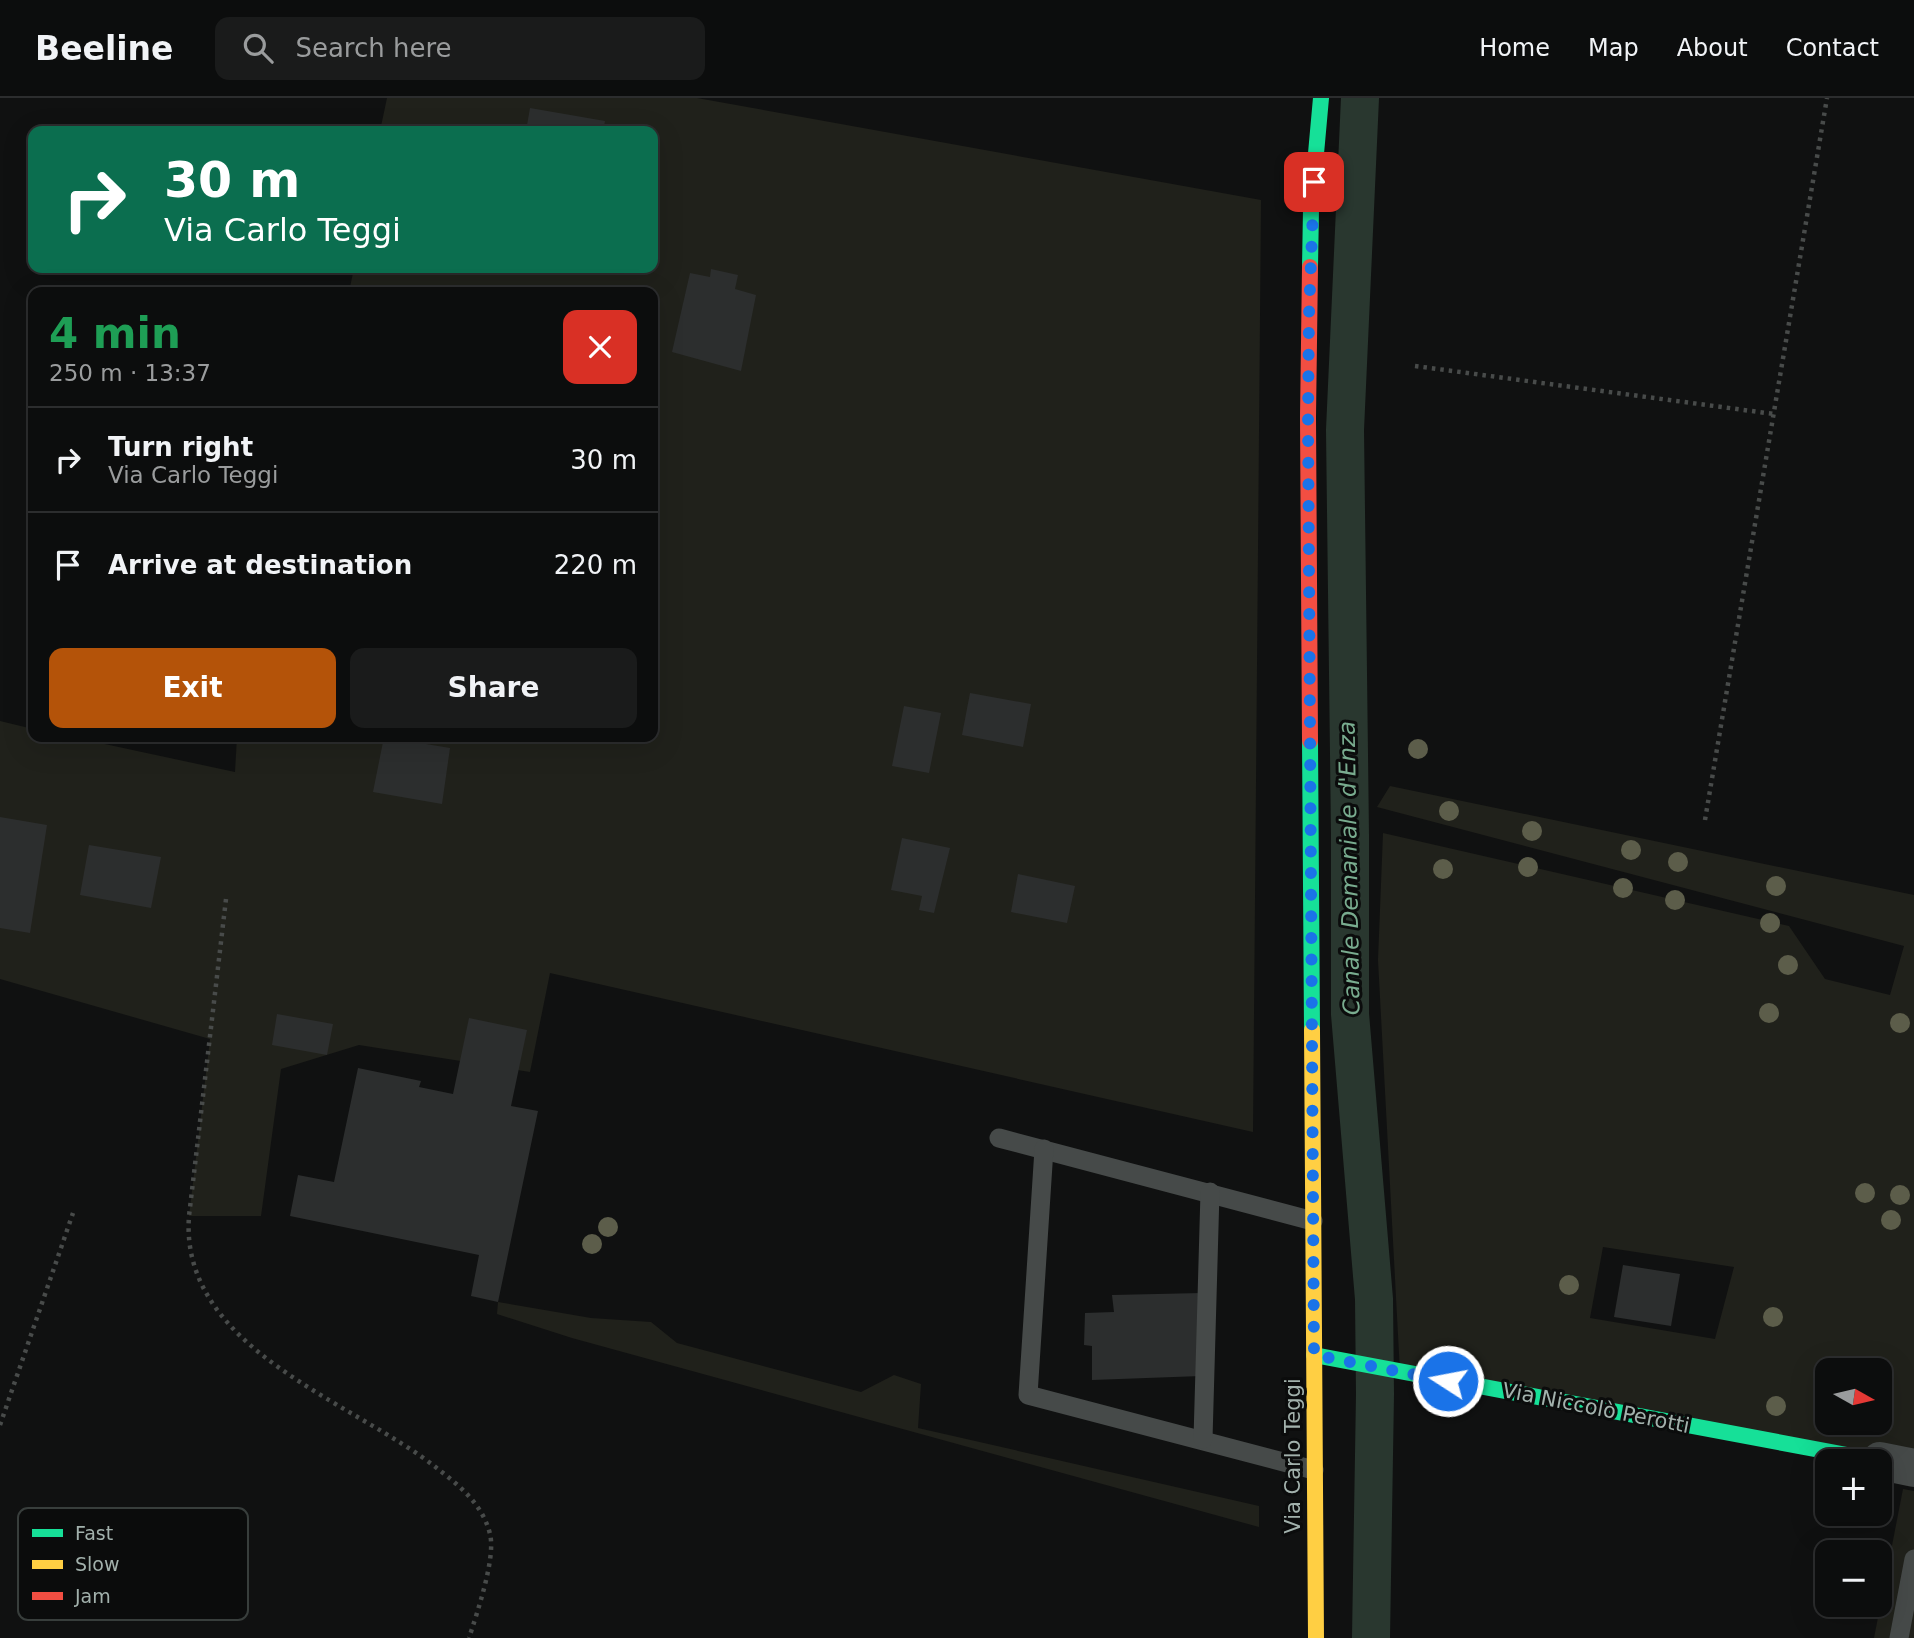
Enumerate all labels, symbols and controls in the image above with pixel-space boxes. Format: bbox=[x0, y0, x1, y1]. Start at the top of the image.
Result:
search box bbox=[215, 17, 705, 80]
text: Beeline bbox=[35, 29, 173, 68]
icon: search bbox=[239, 29, 277, 67]
text: Search here bbox=[295, 33, 452, 63]
text: Home bbox=[1479, 34, 1550, 62]
text: Map bbox=[1588, 34, 1639, 62]
text: About bbox=[1677, 34, 1748, 62]
text: Contact bbox=[1786, 34, 1879, 62]
text: 30 m bbox=[164, 152, 300, 209]
pin bbox=[1284, 152, 1344, 212]
icon: right bbox=[49, 154, 140, 245]
icon: arrive bbox=[1295, 163, 1333, 201]
text: Via Carlo Teggi bbox=[164, 211, 401, 249]
text: 4 min bbox=[49, 309, 181, 358]
button: close bbox=[563, 310, 637, 384]
text: 250 m · 13:37 bbox=[49, 360, 211, 386]
text: Turn right bbox=[108, 432, 253, 462]
icon: right bbox=[49, 441, 87, 479]
text: 30 m bbox=[570, 445, 637, 475]
text: Via Carlo Teggi bbox=[108, 462, 278, 488]
icon: arrive bbox=[49, 546, 87, 584]
text: Arrive at destination bbox=[108, 550, 412, 580]
text: 220 m bbox=[554, 550, 637, 580]
button: Exit bbox=[49, 648, 336, 728]
button: Share bbox=[350, 648, 637, 728]
water label: Canale Demaniale d'Enza bbox=[1333, 721, 1365, 1015]
position arrow bbox=[1411, 1344, 1485, 1418]
north arrow bbox=[1815, 1358, 1892, 1435]
map controls bbox=[1815, 1358, 1892, 1617]
street label: Via Carlo Teggi bbox=[1281, 1378, 1305, 1534]
street label: Via Niccolò Perotti bbox=[1500, 1378, 1692, 1438]
button: + bbox=[1815, 1449, 1892, 1526]
legend bbox=[18, 1508, 248, 1620]
text: Fast bbox=[75, 1522, 113, 1544]
button: − bbox=[1815, 1540, 1892, 1617]
text: Slow bbox=[75, 1553, 120, 1575]
text: Jam bbox=[74, 1585, 111, 1607]

